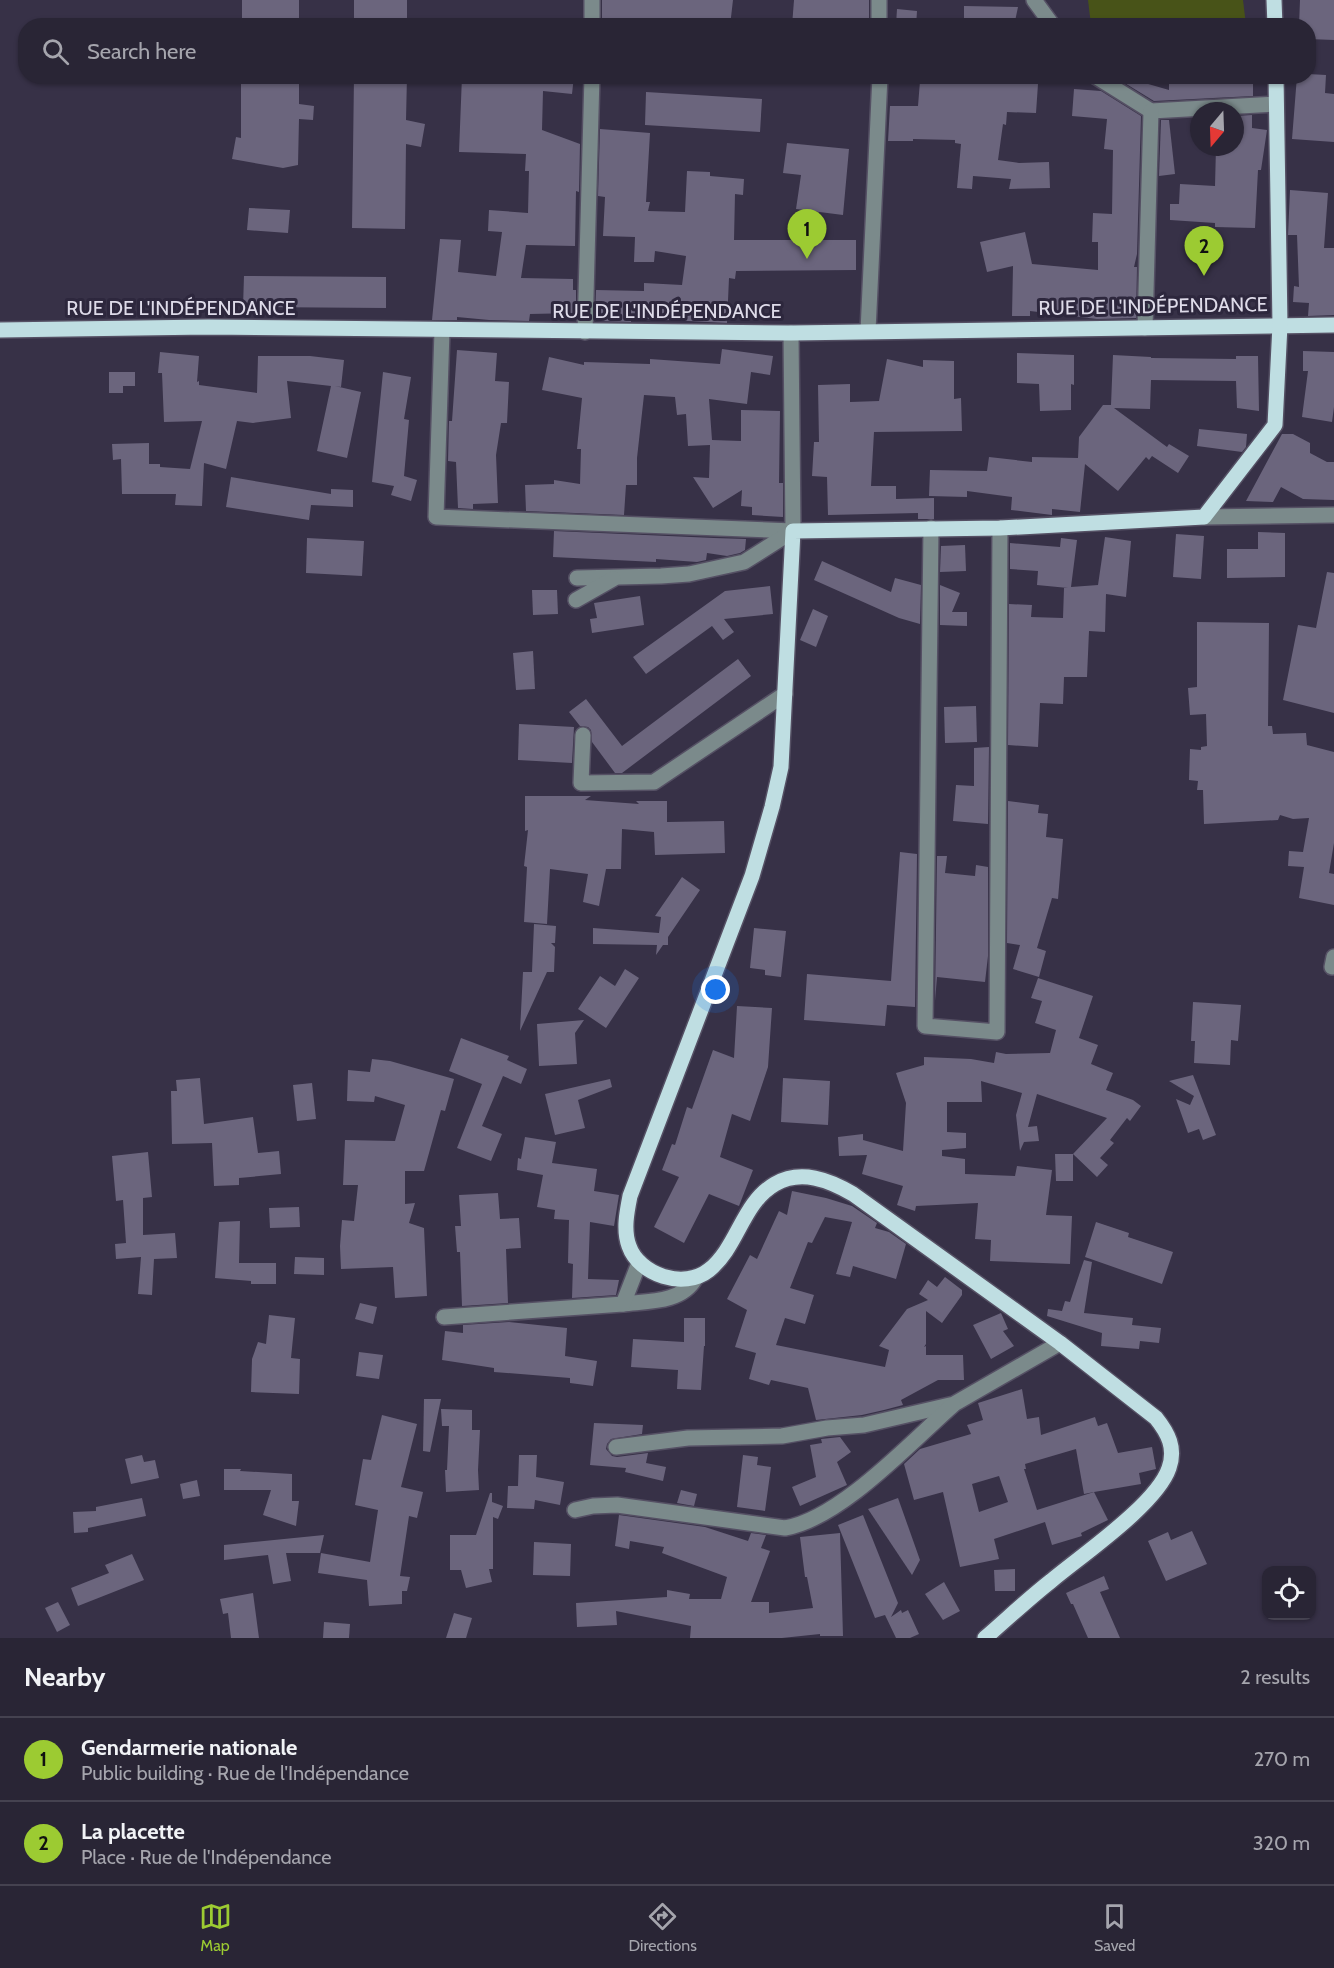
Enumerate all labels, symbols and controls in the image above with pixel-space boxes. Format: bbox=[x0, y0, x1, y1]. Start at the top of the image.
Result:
search box bbox=[18, 18, 1316, 84]
icon: search bbox=[39, 35, 72, 68]
text: Search here bbox=[87, 38, 196, 65]
north arrow bbox=[1190, 102, 1244, 156]
pin: 1 bbox=[788, 210, 826, 259]
pin: 2 bbox=[1184, 226, 1224, 276]
street label: RUE DE L'INDÉPENDANCE bbox=[1038, 292, 1268, 320]
street label: RUE DE L'INDÉPENDANCE bbox=[66, 296, 296, 320]
street label: RUE DE L'INDÉPENDANCE bbox=[552, 299, 782, 323]
your location bbox=[701, 975, 730, 1004]
map controls bbox=[1262, 1566, 1316, 1620]
button: locate bbox=[1262, 1566, 1316, 1620]
text: Nearby bbox=[24, 1661, 105, 1693]
text: 2 results bbox=[1240, 1665, 1310, 1689]
text: Gendarmerie nationale bbox=[81, 1734, 297, 1761]
text: 1 bbox=[40, 1747, 47, 1771]
text: 270 m bbox=[1254, 1747, 1310, 1771]
text: Public building · Rue de l'Indépendance bbox=[81, 1761, 409, 1785]
text: La placette bbox=[81, 1818, 185, 1845]
text: 2 bbox=[38, 1831, 49, 1855]
text: 320 m bbox=[1253, 1831, 1310, 1855]
text: Place · Rue de l'Indépendance bbox=[81, 1845, 332, 1869]
tab: Map bbox=[199, 1900, 232, 1955]
tab: Directions bbox=[629, 1900, 697, 1955]
tab: Saved bbox=[1094, 1900, 1135, 1955]

